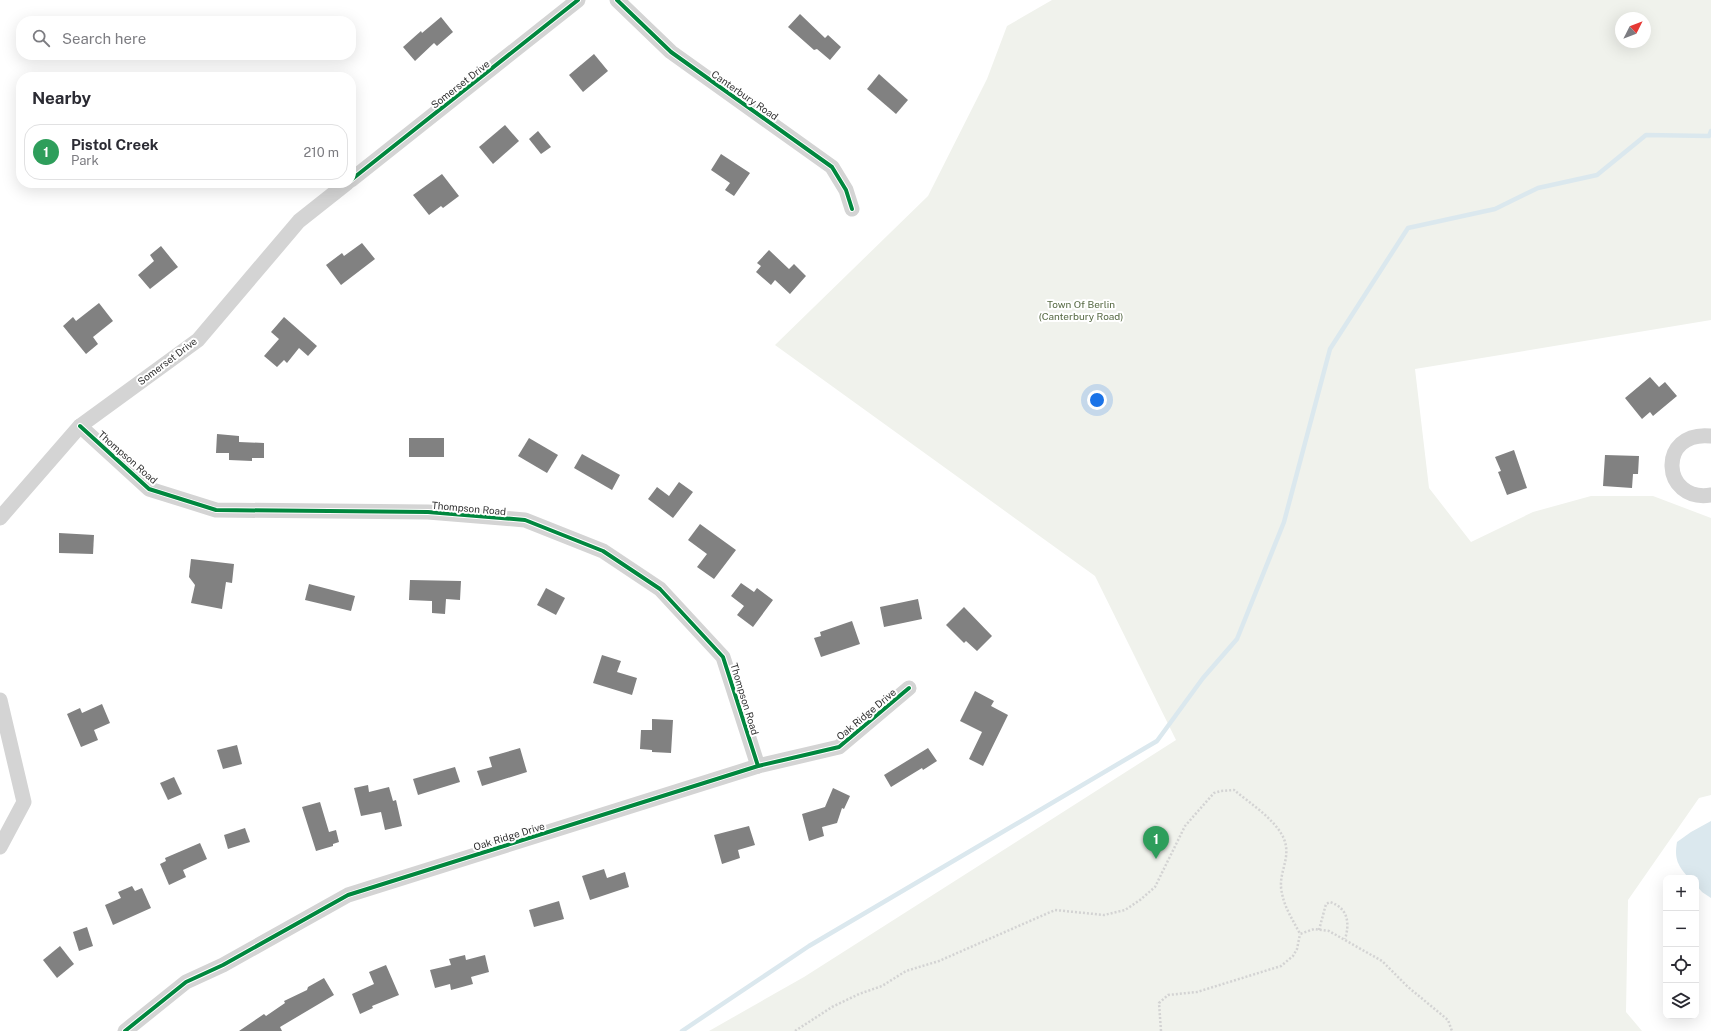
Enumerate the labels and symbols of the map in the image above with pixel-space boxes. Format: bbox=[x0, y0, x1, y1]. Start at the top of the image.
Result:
north arrow bbox=[1615, 12, 1651, 48]
street label: Somerset Drive bbox=[428, 57, 492, 111]
street label: Canterbury Road bbox=[709, 68, 781, 122]
park label: Town Of Berlin (Canterbury Road) bbox=[1039, 298, 1123, 322]
street label: Somerset Drive bbox=[135, 335, 199, 387]
your location bbox=[1087, 390, 1107, 410]
street label: Thompson Road bbox=[96, 428, 160, 486]
street label: Thompson Road bbox=[431, 499, 507, 517]
street label: Thompson Road bbox=[728, 662, 762, 736]
street label: Oak Ridge Drive bbox=[834, 685, 898, 742]
street label: Oak Ridge Drive bbox=[472, 819, 546, 853]
pin: 1 bbox=[1143, 826, 1169, 859]

